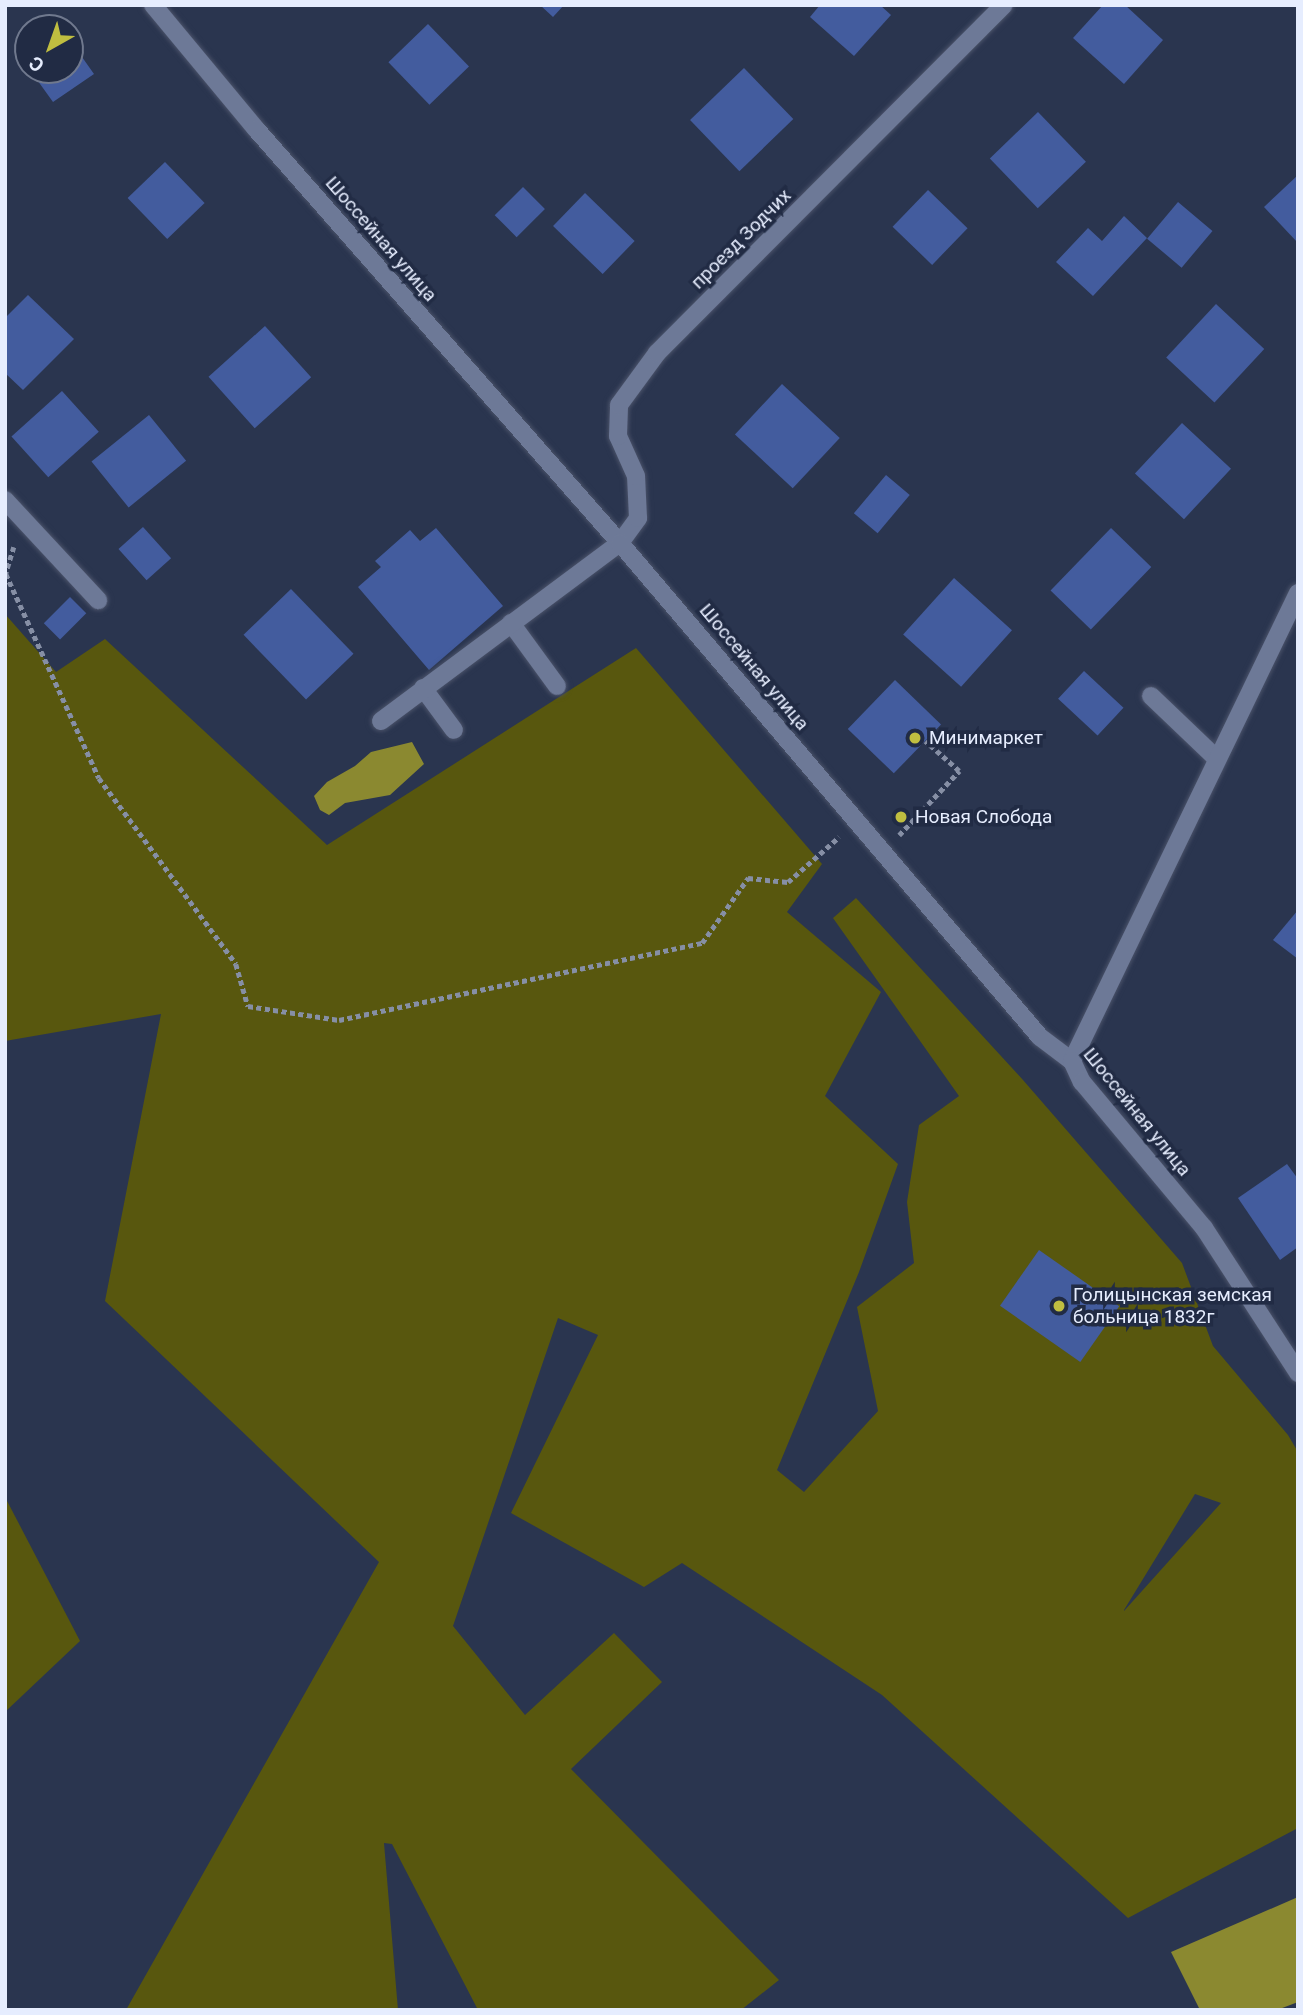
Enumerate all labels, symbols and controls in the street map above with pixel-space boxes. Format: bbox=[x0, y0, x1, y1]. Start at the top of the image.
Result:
north arrow bbox=[14, 14, 84, 84]
text: С bbox=[24, 51, 49, 77]
street label: Шоссейная улица bbox=[320, 172, 442, 306]
street label: проезд Зодчих bbox=[686, 184, 796, 294]
street label: Шоссейная улица bbox=[694, 599, 814, 735]
place label: Минимаркет bbox=[929, 727, 1043, 749]
marker: Минимаркет bbox=[907, 730, 923, 746]
place label: Новая Слобода bbox=[915, 806, 1052, 828]
marker: Новая Слобода bbox=[893, 809, 909, 825]
street label: Шоссейная улица bbox=[1078, 1043, 1196, 1181]
place label: Голицынская земская больница 1832г bbox=[1073, 1284, 1272, 1328]
marker: Голицынская земская больница 1832г bbox=[1051, 1298, 1067, 1314]

